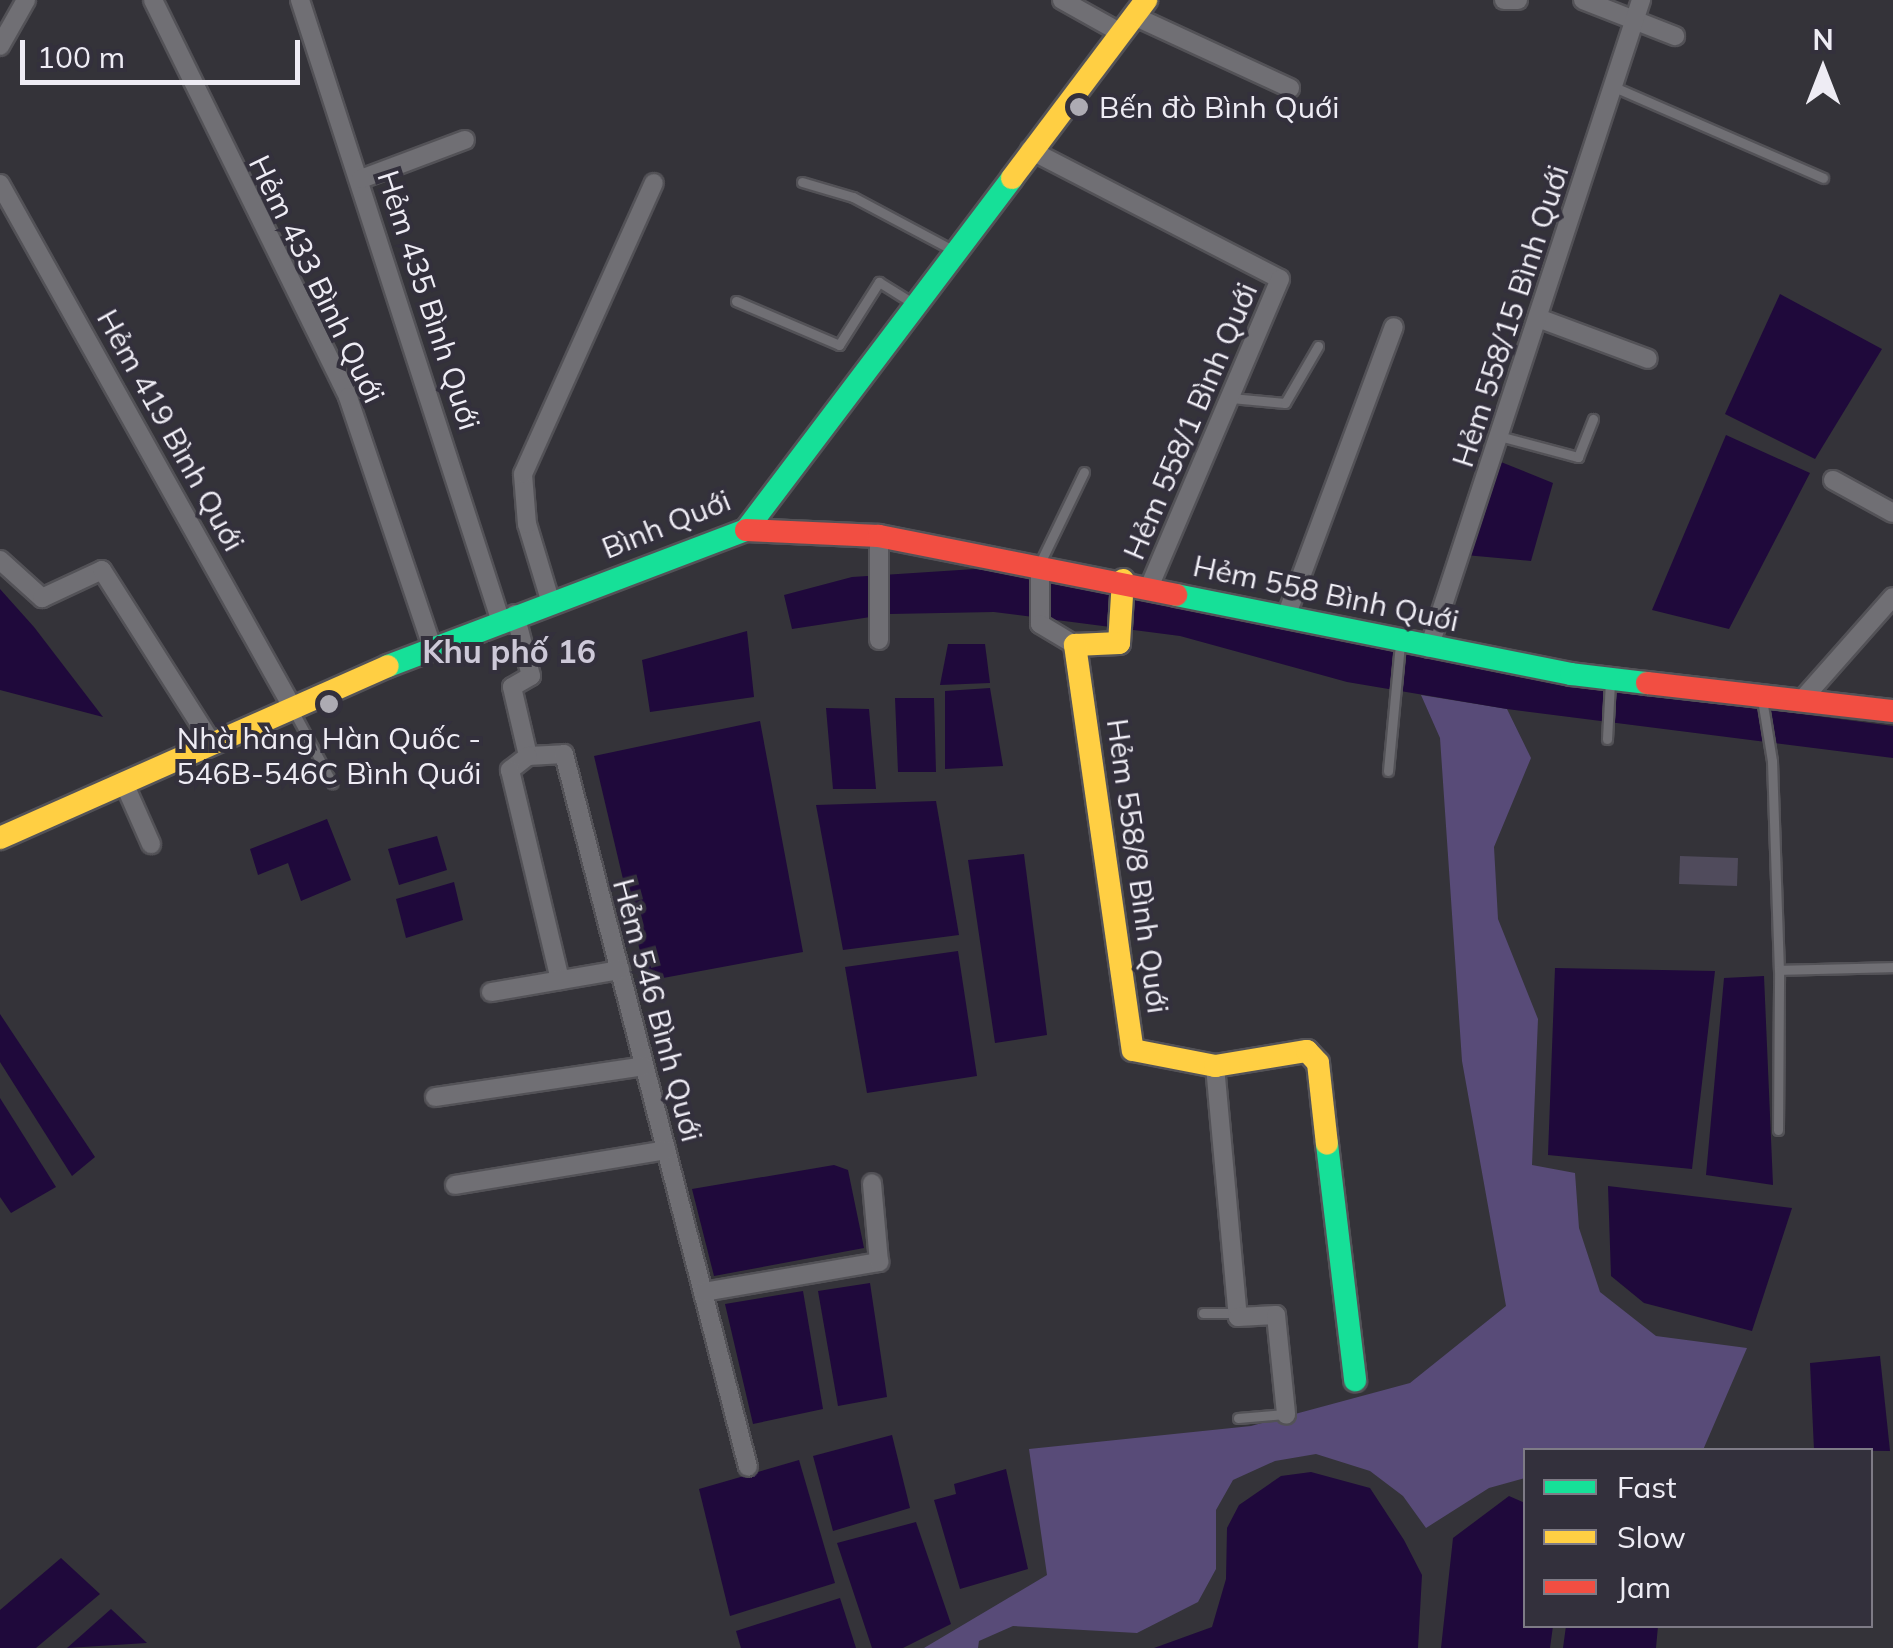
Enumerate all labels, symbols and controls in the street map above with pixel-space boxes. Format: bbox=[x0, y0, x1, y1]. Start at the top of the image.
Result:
scale bar bbox=[25, 20, 305, 82]
north arrow bbox=[1773, 20, 1873, 120]
text: N bbox=[1812, 22, 1834, 57]
text: 100 m bbox=[37, 38, 125, 76]
place label: Bến đò Bình Quới bbox=[1099, 89, 1339, 125]
marker: Bến đò Bình Quới bbox=[1068, 96, 1090, 118]
street label: Hẻm 433 Bình Quới bbox=[242, 150, 392, 408]
street label: Hẻm 558/15 Bình Quới bbox=[1444, 161, 1576, 471]
street label: Hẻm 435 Bình Quới bbox=[370, 166, 488, 434]
street label: Hẻm 558/1 Bình Quới bbox=[1115, 277, 1265, 565]
street label: Hẻm 419 Bình Quới bbox=[90, 303, 252, 557]
street label: Bình Quới bbox=[597, 482, 735, 566]
street label: Hẻm 558 Bình Quới bbox=[1190, 547, 1462, 639]
district label: Khu phố 16 bbox=[422, 632, 596, 670]
marker: Nhà hàng Hàn Quốc - 546B-546C Bình Quới bbox=[318, 693, 340, 715]
street label: Hẻm 558/8 Bình Quới bbox=[1099, 716, 1177, 1016]
place label: Nhà hàng Hàn Quốc - 546B-546C Bình Quới bbox=[177, 720, 481, 790]
street label: Hẻm 546 Bình Quới bbox=[606, 875, 710, 1145]
legend bbox=[1523, 1448, 1873, 1628]
text: Fast bbox=[1617, 1468, 1677, 1506]
text: Slow bbox=[1617, 1518, 1686, 1556]
text: Jam bbox=[1617, 1568, 1671, 1606]

